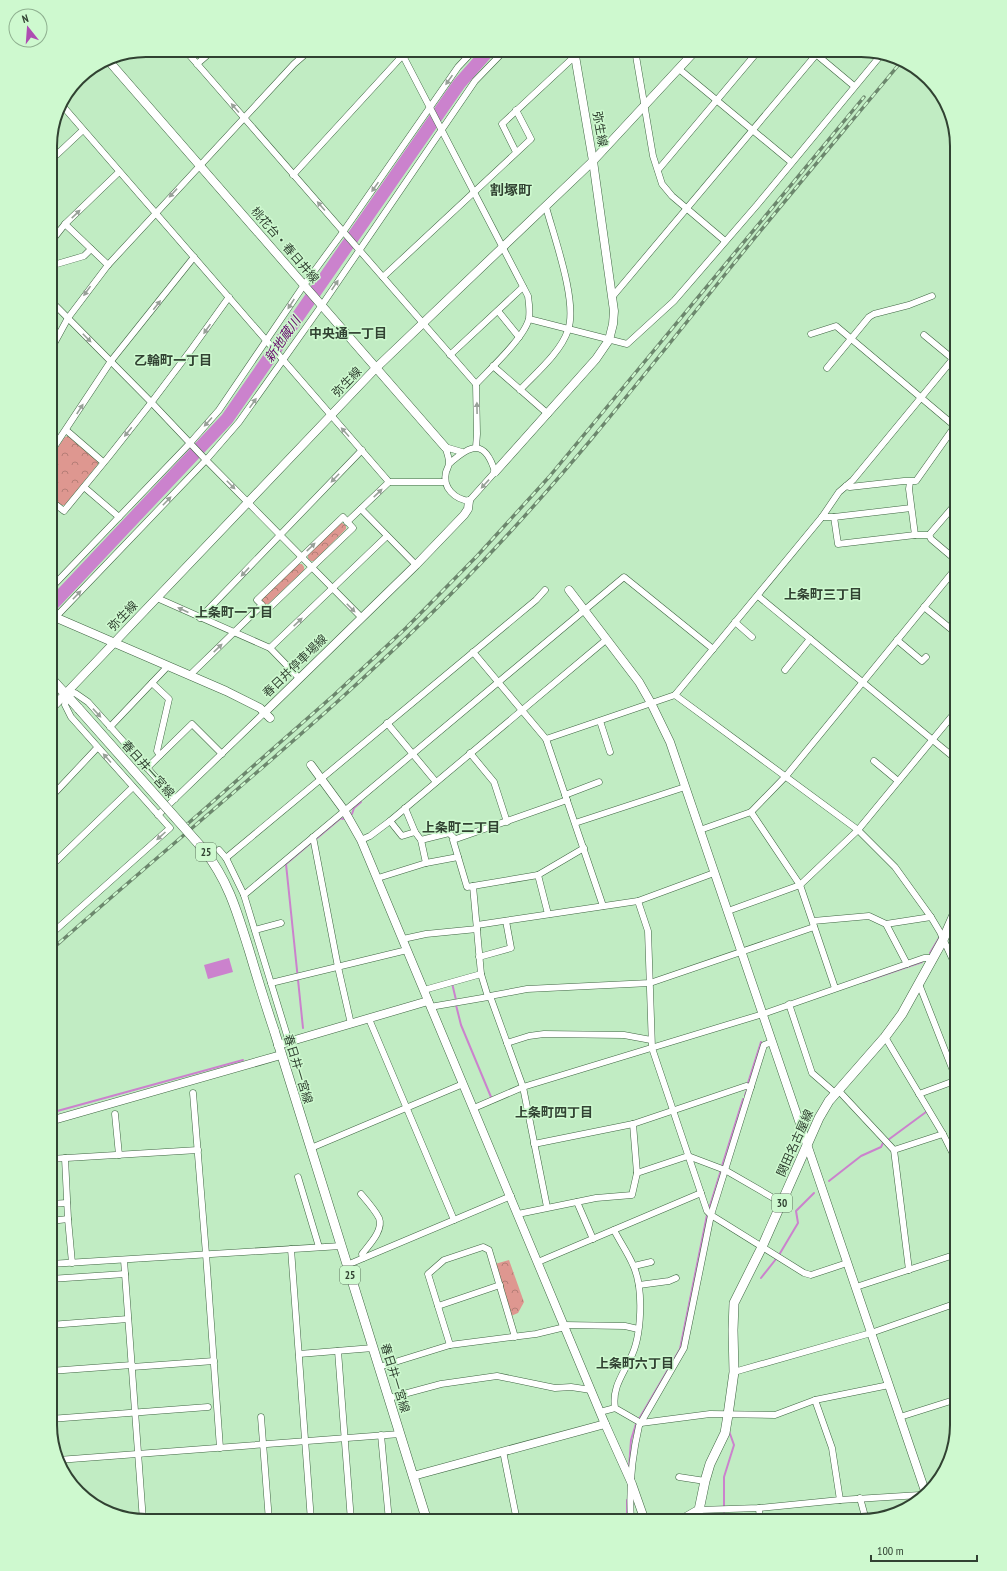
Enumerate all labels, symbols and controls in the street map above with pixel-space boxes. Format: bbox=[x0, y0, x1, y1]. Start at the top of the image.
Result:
north arrow bbox=[8, 8, 48, 48]
text: N bbox=[20, 11, 30, 26]
one-way arrow bbox=[445, 75, 453, 85]
one-way arrow bbox=[231, 103, 240, 113]
street label: 弥生線 bbox=[590, 110, 611, 148]
one-way arrow bbox=[370, 181, 379, 192]
district label: 割塚町 bbox=[490, 181, 532, 199]
one-way arrow bbox=[168, 188, 178, 198]
one-way arrow bbox=[316, 201, 325, 211]
street label: 桃花台・春日井線 bbox=[248, 204, 323, 286]
one-way arrow bbox=[71, 209, 81, 218]
one-way arrow bbox=[331, 280, 339, 291]
one-way arrow bbox=[83, 286, 91, 296]
one-way arrow bbox=[288, 298, 295, 310]
one-way arrow bbox=[152, 299, 161, 310]
water label: 新地蔵川 bbox=[261, 311, 305, 365]
one-way arrow bbox=[203, 324, 211, 334]
district label: 中央通一丁目 bbox=[309, 325, 387, 342]
one-way arrow bbox=[82, 333, 92, 343]
district label: 乙輪町一丁目 bbox=[134, 352, 212, 369]
street label: 弥生線 bbox=[329, 363, 365, 400]
one-way arrow bbox=[249, 398, 257, 409]
one-way arrow bbox=[473, 402, 480, 414]
one-way arrow bbox=[76, 403, 83, 415]
one-way arrow bbox=[204, 416, 213, 427]
one-way arrow bbox=[341, 426, 350, 437]
one-way arrow bbox=[123, 427, 132, 438]
one-way arrow bbox=[330, 473, 339, 483]
one-way arrow bbox=[480, 479, 489, 489]
one-way arrow bbox=[226, 480, 236, 490]
one-way arrow bbox=[373, 488, 384, 497]
one-way arrow bbox=[162, 496, 172, 506]
one-way arrow bbox=[306, 542, 316, 552]
one-way arrow bbox=[240, 567, 249, 577]
district label: 上条町三丁目 bbox=[784, 586, 862, 603]
one-way arrow bbox=[72, 590, 82, 600]
street label: 弥生線 bbox=[105, 597, 141, 634]
one-way arrow bbox=[347, 603, 356, 613]
district label: 上条町一丁目 bbox=[195, 604, 273, 621]
one-way arrow bbox=[177, 607, 188, 613]
one-way arrow bbox=[293, 617, 303, 626]
street label: 春日井停車場線 bbox=[259, 631, 330, 700]
one-way arrow bbox=[213, 643, 223, 653]
one-way arrow bbox=[92, 708, 101, 717]
street label: 春日井一宮線 bbox=[119, 737, 178, 800]
one-way arrow bbox=[103, 754, 112, 763]
district label: 上条町二丁目 bbox=[422, 819, 500, 836]
one-way arrow bbox=[156, 832, 166, 841]
road number: 25 bbox=[196, 843, 216, 861]
street label: 春日井一宮線 bbox=[281, 1032, 316, 1105]
district label: 上条町四丁目 bbox=[515, 1104, 593, 1121]
street label: 関田名古屋線 bbox=[773, 1107, 816, 1179]
road number: 30 bbox=[772, 1194, 792, 1212]
road number: 25 bbox=[340, 1266, 360, 1284]
street label: 春日井一宮線 bbox=[378, 1341, 413, 1414]
district label: 上条町六丁目 bbox=[596, 1355, 674, 1372]
scale bar bbox=[871, 1537, 977, 1563]
text: 100 m bbox=[877, 1543, 904, 1558]

